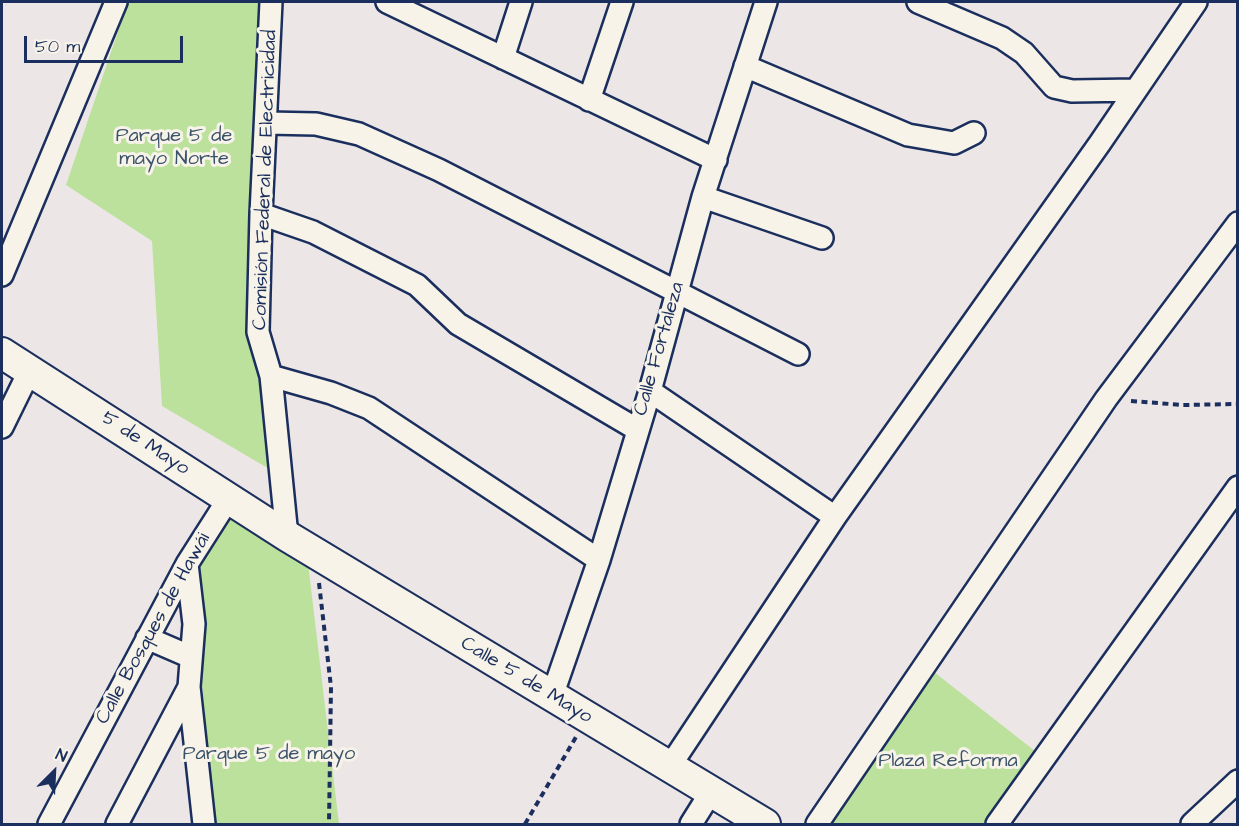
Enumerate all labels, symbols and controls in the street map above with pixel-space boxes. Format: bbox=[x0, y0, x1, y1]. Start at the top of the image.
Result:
scale bar bbox=[27, 24, 186, 62]
street label: Comisión Federal de Electricidad bbox=[249, 29, 283, 331]
text: 50 m bbox=[35, 34, 80, 59]
park label: Parque 5 de mayo Norte bbox=[116, 125, 232, 172]
street label: Calle Fortaleza bbox=[629, 279, 691, 419]
street label: 5 de Mayo bbox=[96, 407, 194, 481]
street label: Calle Bosques de Hawái bbox=[91, 529, 217, 729]
street label: Calle 5 de Mayo bbox=[456, 632, 596, 730]
north arrow bbox=[24, 742, 84, 802]
text: N bbox=[52, 743, 70, 768]
park label: Parque 5 de mayo bbox=[183, 743, 355, 767]
park label: Plaza Reforma bbox=[878, 750, 1018, 774]

